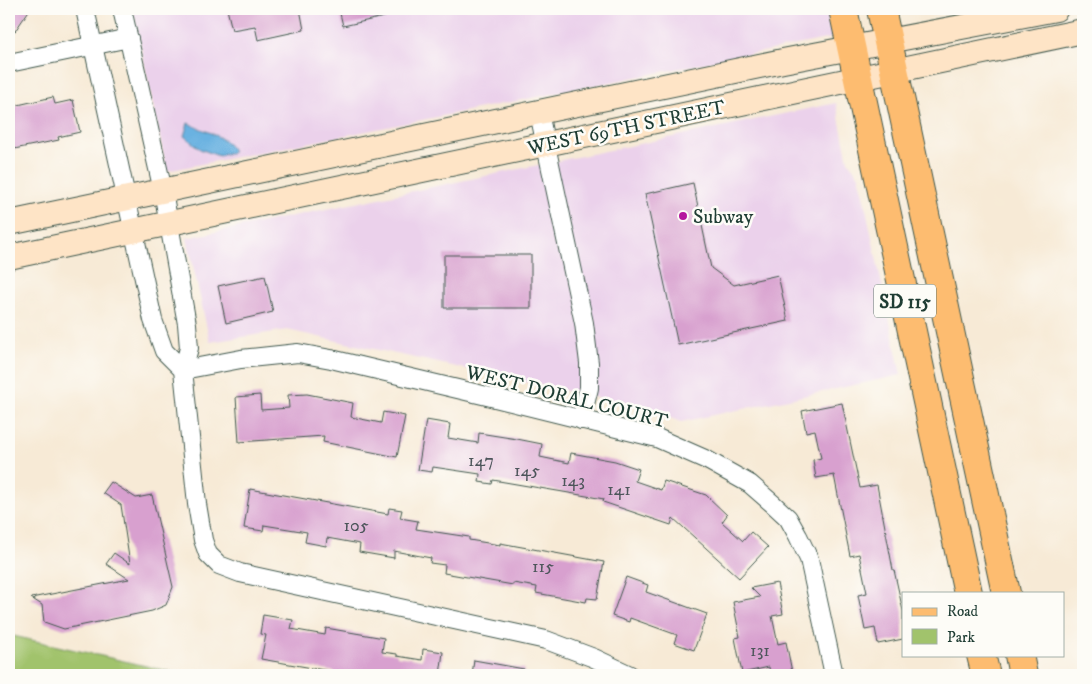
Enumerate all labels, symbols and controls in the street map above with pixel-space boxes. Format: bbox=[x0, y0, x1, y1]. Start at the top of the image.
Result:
street label: WEST 69TH STREET bbox=[524, 95, 727, 162]
place label: Subway bbox=[693, 205, 754, 230]
marker: Subway bbox=[677, 210, 689, 222]
road number: SD 115 bbox=[874, 284, 936, 318]
street label: WEST DORAL COURT bbox=[462, 360, 670, 435]
house number: 147 bbox=[468, 450, 494, 472]
house number: 145 bbox=[514, 460, 540, 482]
house number: 143 bbox=[561, 470, 585, 492]
house number: 141 bbox=[607, 479, 631, 501]
house number: 105 bbox=[343, 515, 369, 537]
house number: 115 bbox=[532, 556, 554, 578]
legend bbox=[902, 592, 1064, 656]
text: Road bbox=[947, 602, 979, 621]
text: Park bbox=[947, 628, 976, 647]
house number: 131 bbox=[750, 640, 770, 662]

